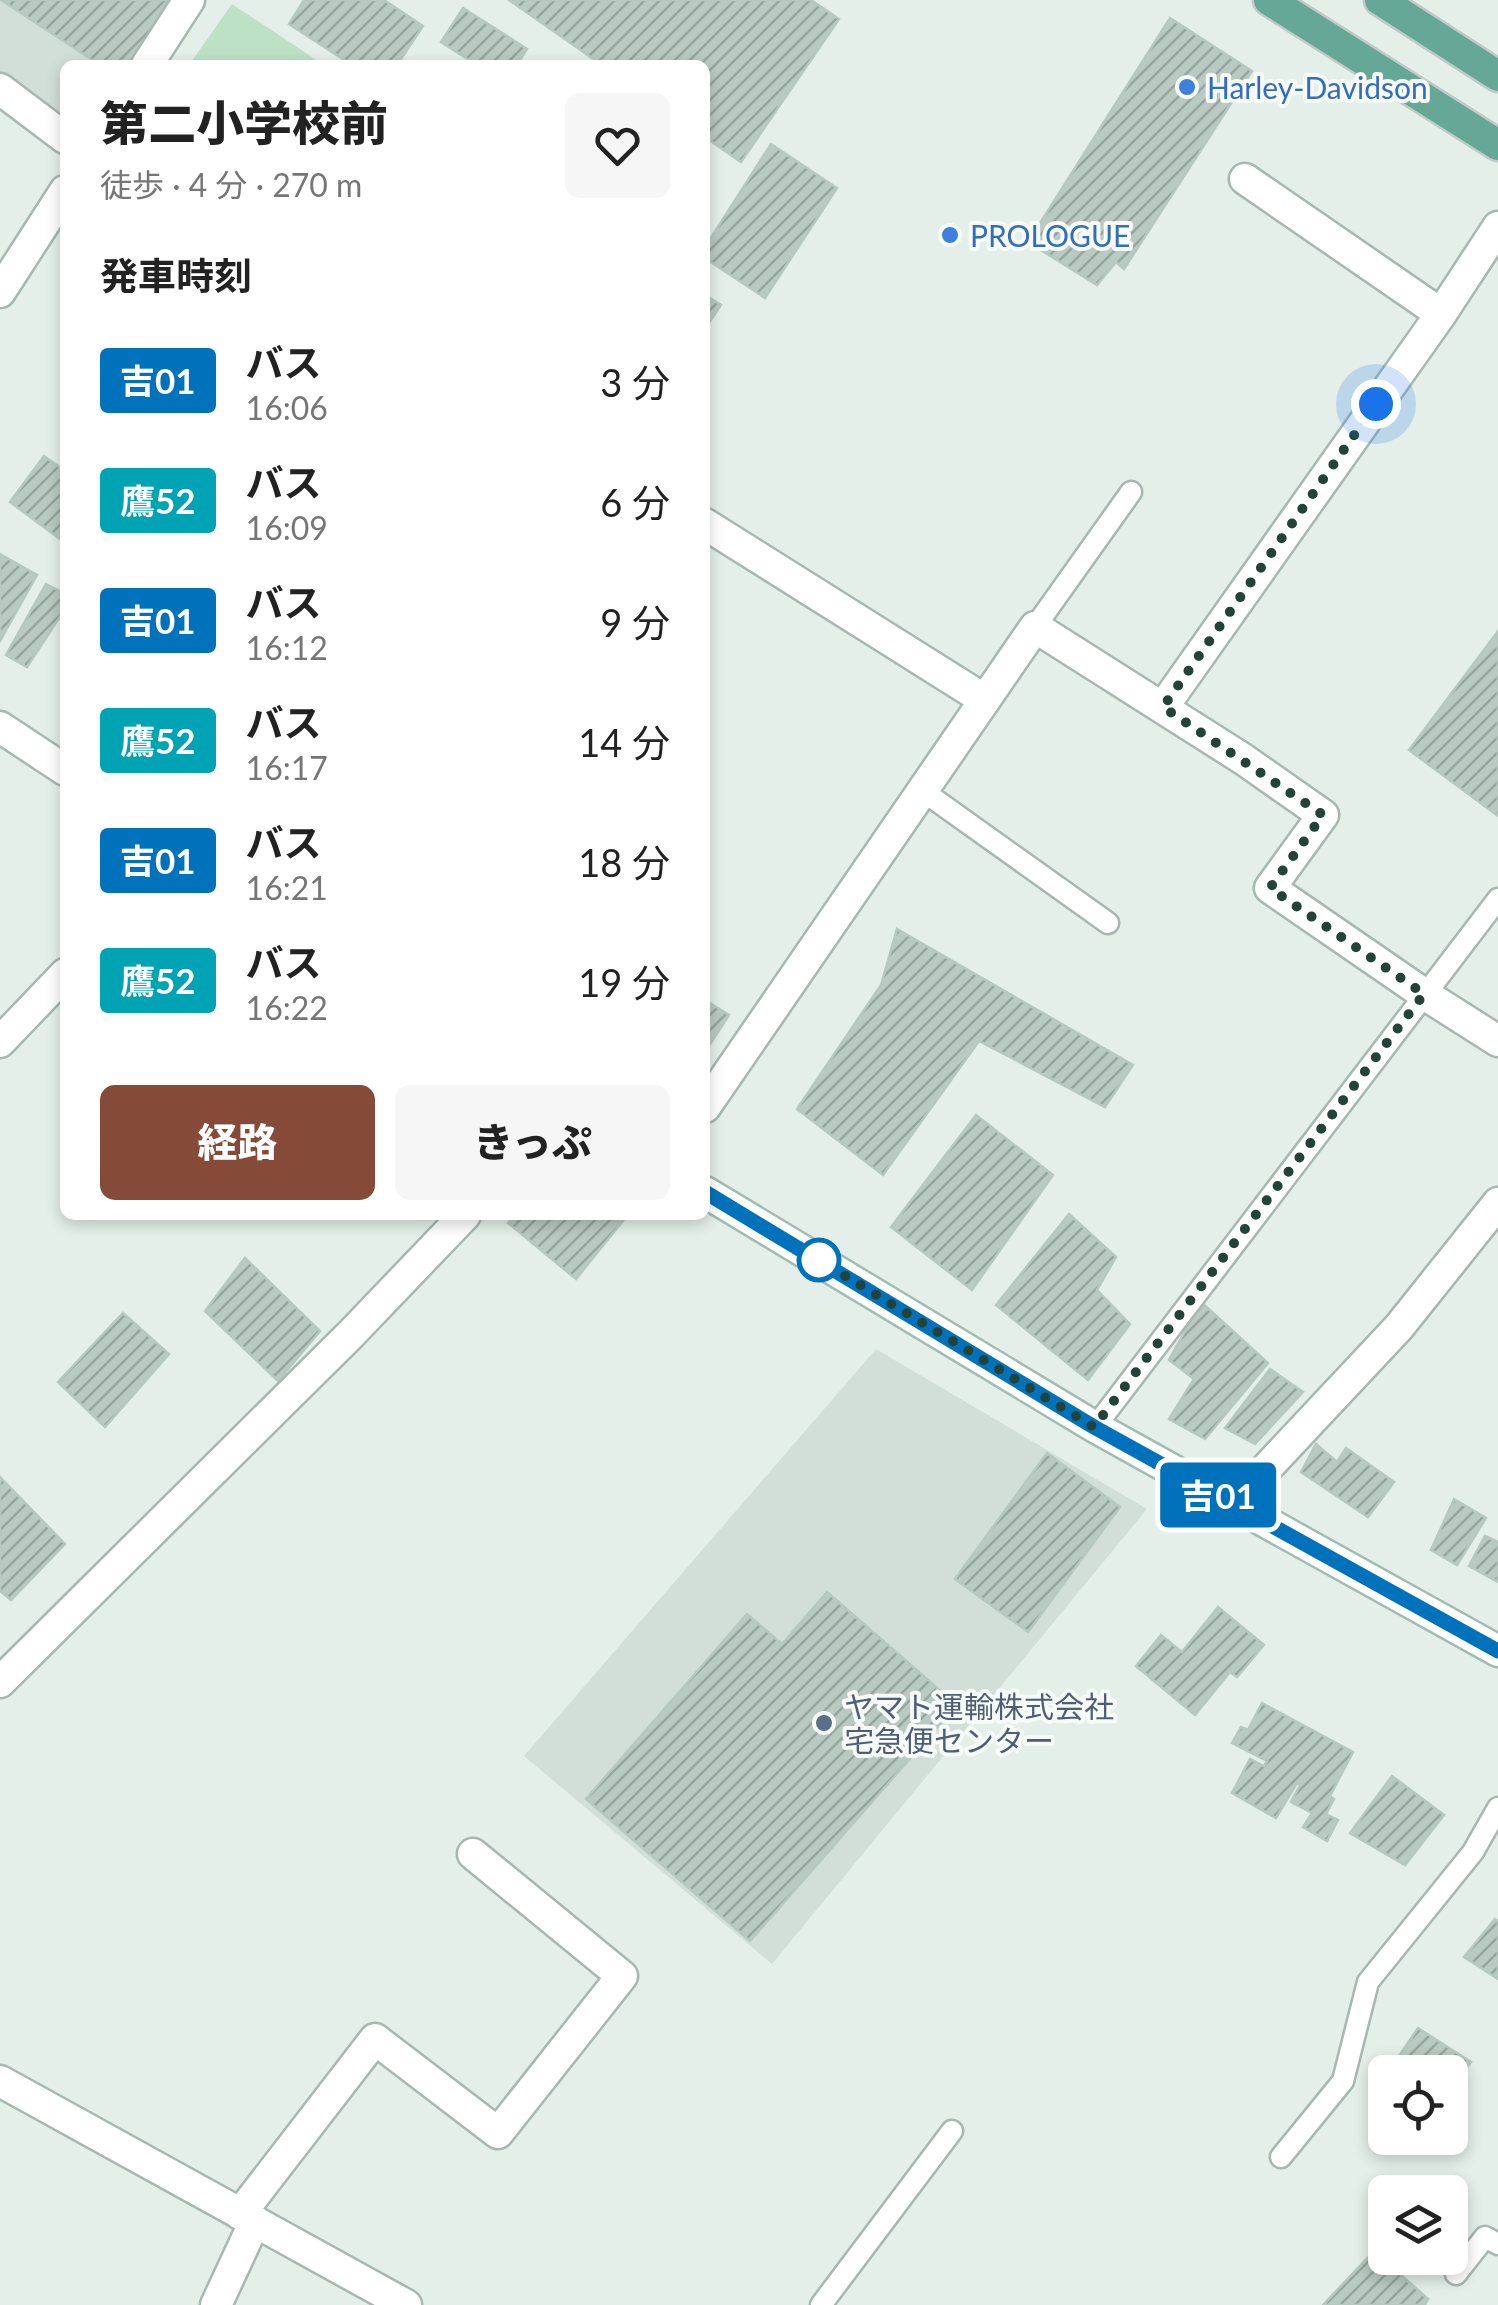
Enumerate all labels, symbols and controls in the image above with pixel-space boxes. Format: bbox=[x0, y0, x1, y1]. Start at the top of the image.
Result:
place label: Harley-Davidson bbox=[1207, 69, 1428, 105]
marker: Harley-Davidson bbox=[1176, 76, 1198, 98]
button: heart bbox=[565, 93, 670, 198]
text: 第二小学校前 bbox=[100, 94, 388, 151]
text: 徒歩 · 4 分 · 270 m bbox=[100, 165, 362, 204]
place label: PROLOGUE bbox=[970, 217, 1130, 253]
marker: PROLOGUE bbox=[939, 224, 961, 246]
text: 発車時刻 bbox=[100, 252, 252, 298]
text: バス bbox=[246, 339, 322, 385]
text: 吉01 bbox=[120, 359, 196, 401]
text: 3 分 bbox=[600, 359, 670, 405]
your location bbox=[1351, 379, 1401, 429]
text: 16:06 bbox=[246, 388, 328, 427]
text: バス bbox=[246, 459, 322, 505]
text: 鷹52 bbox=[120, 479, 196, 521]
text: 6 分 bbox=[600, 479, 670, 525]
text: 16:09 bbox=[246, 508, 328, 547]
text: バス bbox=[246, 579, 322, 625]
text: 吉01 bbox=[120, 599, 196, 641]
text: 9 分 bbox=[600, 599, 670, 645]
text: 16:12 bbox=[246, 628, 328, 667]
text: バス bbox=[246, 699, 322, 745]
text: 鷹52 bbox=[120, 719, 196, 761]
text: 14 分 bbox=[578, 719, 670, 765]
text: 16:17 bbox=[246, 748, 328, 787]
text: バス bbox=[246, 819, 322, 865]
text: 吉01 bbox=[120, 839, 196, 881]
text: 18 分 bbox=[578, 839, 670, 885]
text: 16:21 bbox=[246, 868, 328, 907]
text: バス bbox=[246, 939, 322, 985]
text: 鷹52 bbox=[120, 959, 196, 1001]
text: 19 分 bbox=[578, 959, 670, 1005]
text: 16:22 bbox=[246, 988, 328, 1027]
button: 経路 bbox=[100, 1085, 375, 1200]
button: きっぷ bbox=[395, 1085, 670, 1200]
unlabelled marker bbox=[798, 1239, 840, 1281]
line badge: 吉01 bbox=[1160, 1462, 1276, 1528]
text: 吉01 bbox=[1180, 1474, 1256, 1516]
place label: ヤマト運輸株式会社 宅急便センター bbox=[844, 1688, 1114, 1758]
marker: ヤマト運輸株式会社 宅急便センター bbox=[813, 1712, 835, 1734]
map controls bbox=[1368, 2055, 1468, 2275]
button: locate bbox=[1368, 2055, 1468, 2155]
button: layers bbox=[1368, 2175, 1468, 2275]

